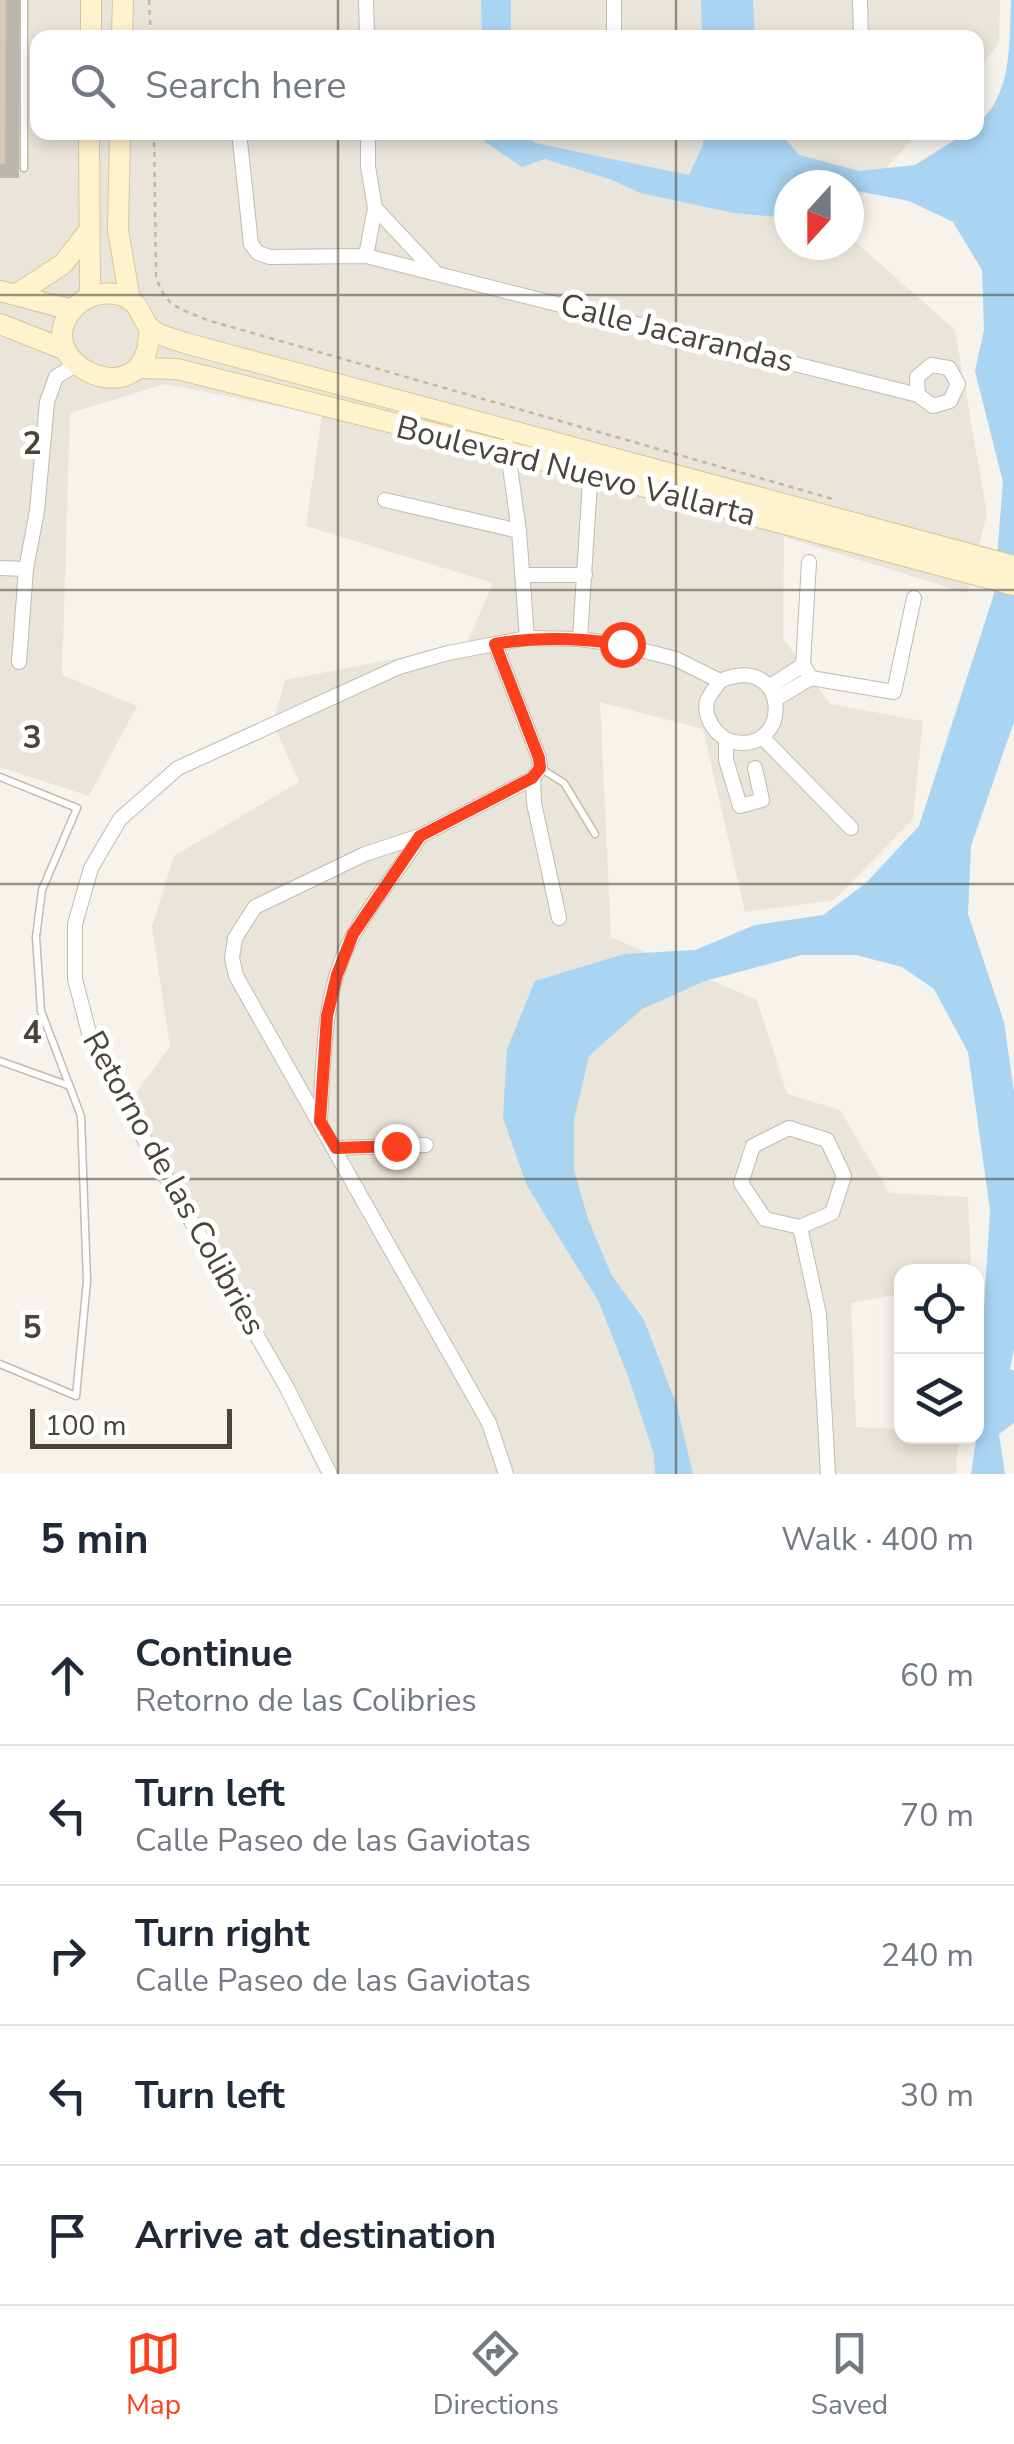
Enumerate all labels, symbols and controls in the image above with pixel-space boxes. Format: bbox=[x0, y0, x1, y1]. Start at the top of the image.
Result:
search box bbox=[30, 30, 984, 140]
icon: search bbox=[65, 58, 120, 113]
text: Search here bbox=[145, 60, 346, 111]
north arrow bbox=[774, 170, 864, 260]
street label: Calle Jacarandas bbox=[556, 283, 798, 383]
street label: Boulevard Nuevo Vallarta bbox=[392, 406, 760, 536]
text: 2 bbox=[22, 422, 42, 465]
route start bbox=[600, 622, 646, 668]
text: 3 bbox=[22, 716, 42, 759]
text: 4 bbox=[22, 1011, 42, 1054]
street label: Retorno de las Colibries bbox=[72, 1023, 276, 1343]
route end bbox=[374, 1124, 420, 1170]
map controls bbox=[894, 1264, 984, 1444]
button: locate bbox=[894, 1264, 984, 1354]
text: 5 bbox=[22, 1306, 42, 1349]
button: layers bbox=[894, 1354, 984, 1444]
scale bar bbox=[30, 1404, 232, 1448]
text: 100 m bbox=[45, 1407, 127, 1445]
text: 5 min bbox=[40, 1511, 149, 1568]
text: Walk · 400 m bbox=[781, 1518, 974, 1561]
text: Continue bbox=[135, 1628, 293, 1679]
icon: ahead bbox=[40, 1648, 95, 1703]
text: 60 m bbox=[900, 1654, 974, 1697]
text: Retorno de las Colibries bbox=[135, 1679, 477, 1722]
text: Turn left bbox=[135, 1768, 285, 1819]
icon: left bbox=[40, 1788, 95, 1843]
text: 70 m bbox=[900, 1794, 974, 1837]
text: Calle Paseo de las Gaviotas bbox=[135, 1819, 531, 1862]
text: Turn right bbox=[135, 1908, 310, 1959]
icon: right bbox=[40, 1928, 95, 1983]
text: 240 m bbox=[881, 1934, 974, 1977]
text: Calle Paseo de las Gaviotas bbox=[135, 1959, 531, 2002]
icon: left bbox=[40, 2068, 95, 2123]
text: Turn left bbox=[135, 2070, 285, 2121]
text: 30 m bbox=[900, 2074, 974, 2117]
icon: arrive bbox=[40, 2208, 95, 2263]
text: Arrive at destination bbox=[135, 2210, 496, 2261]
tab: Map bbox=[126, 2326, 181, 2424]
tab: Directions bbox=[433, 2326, 559, 2424]
tab: Saved bbox=[811, 2326, 888, 2424]

